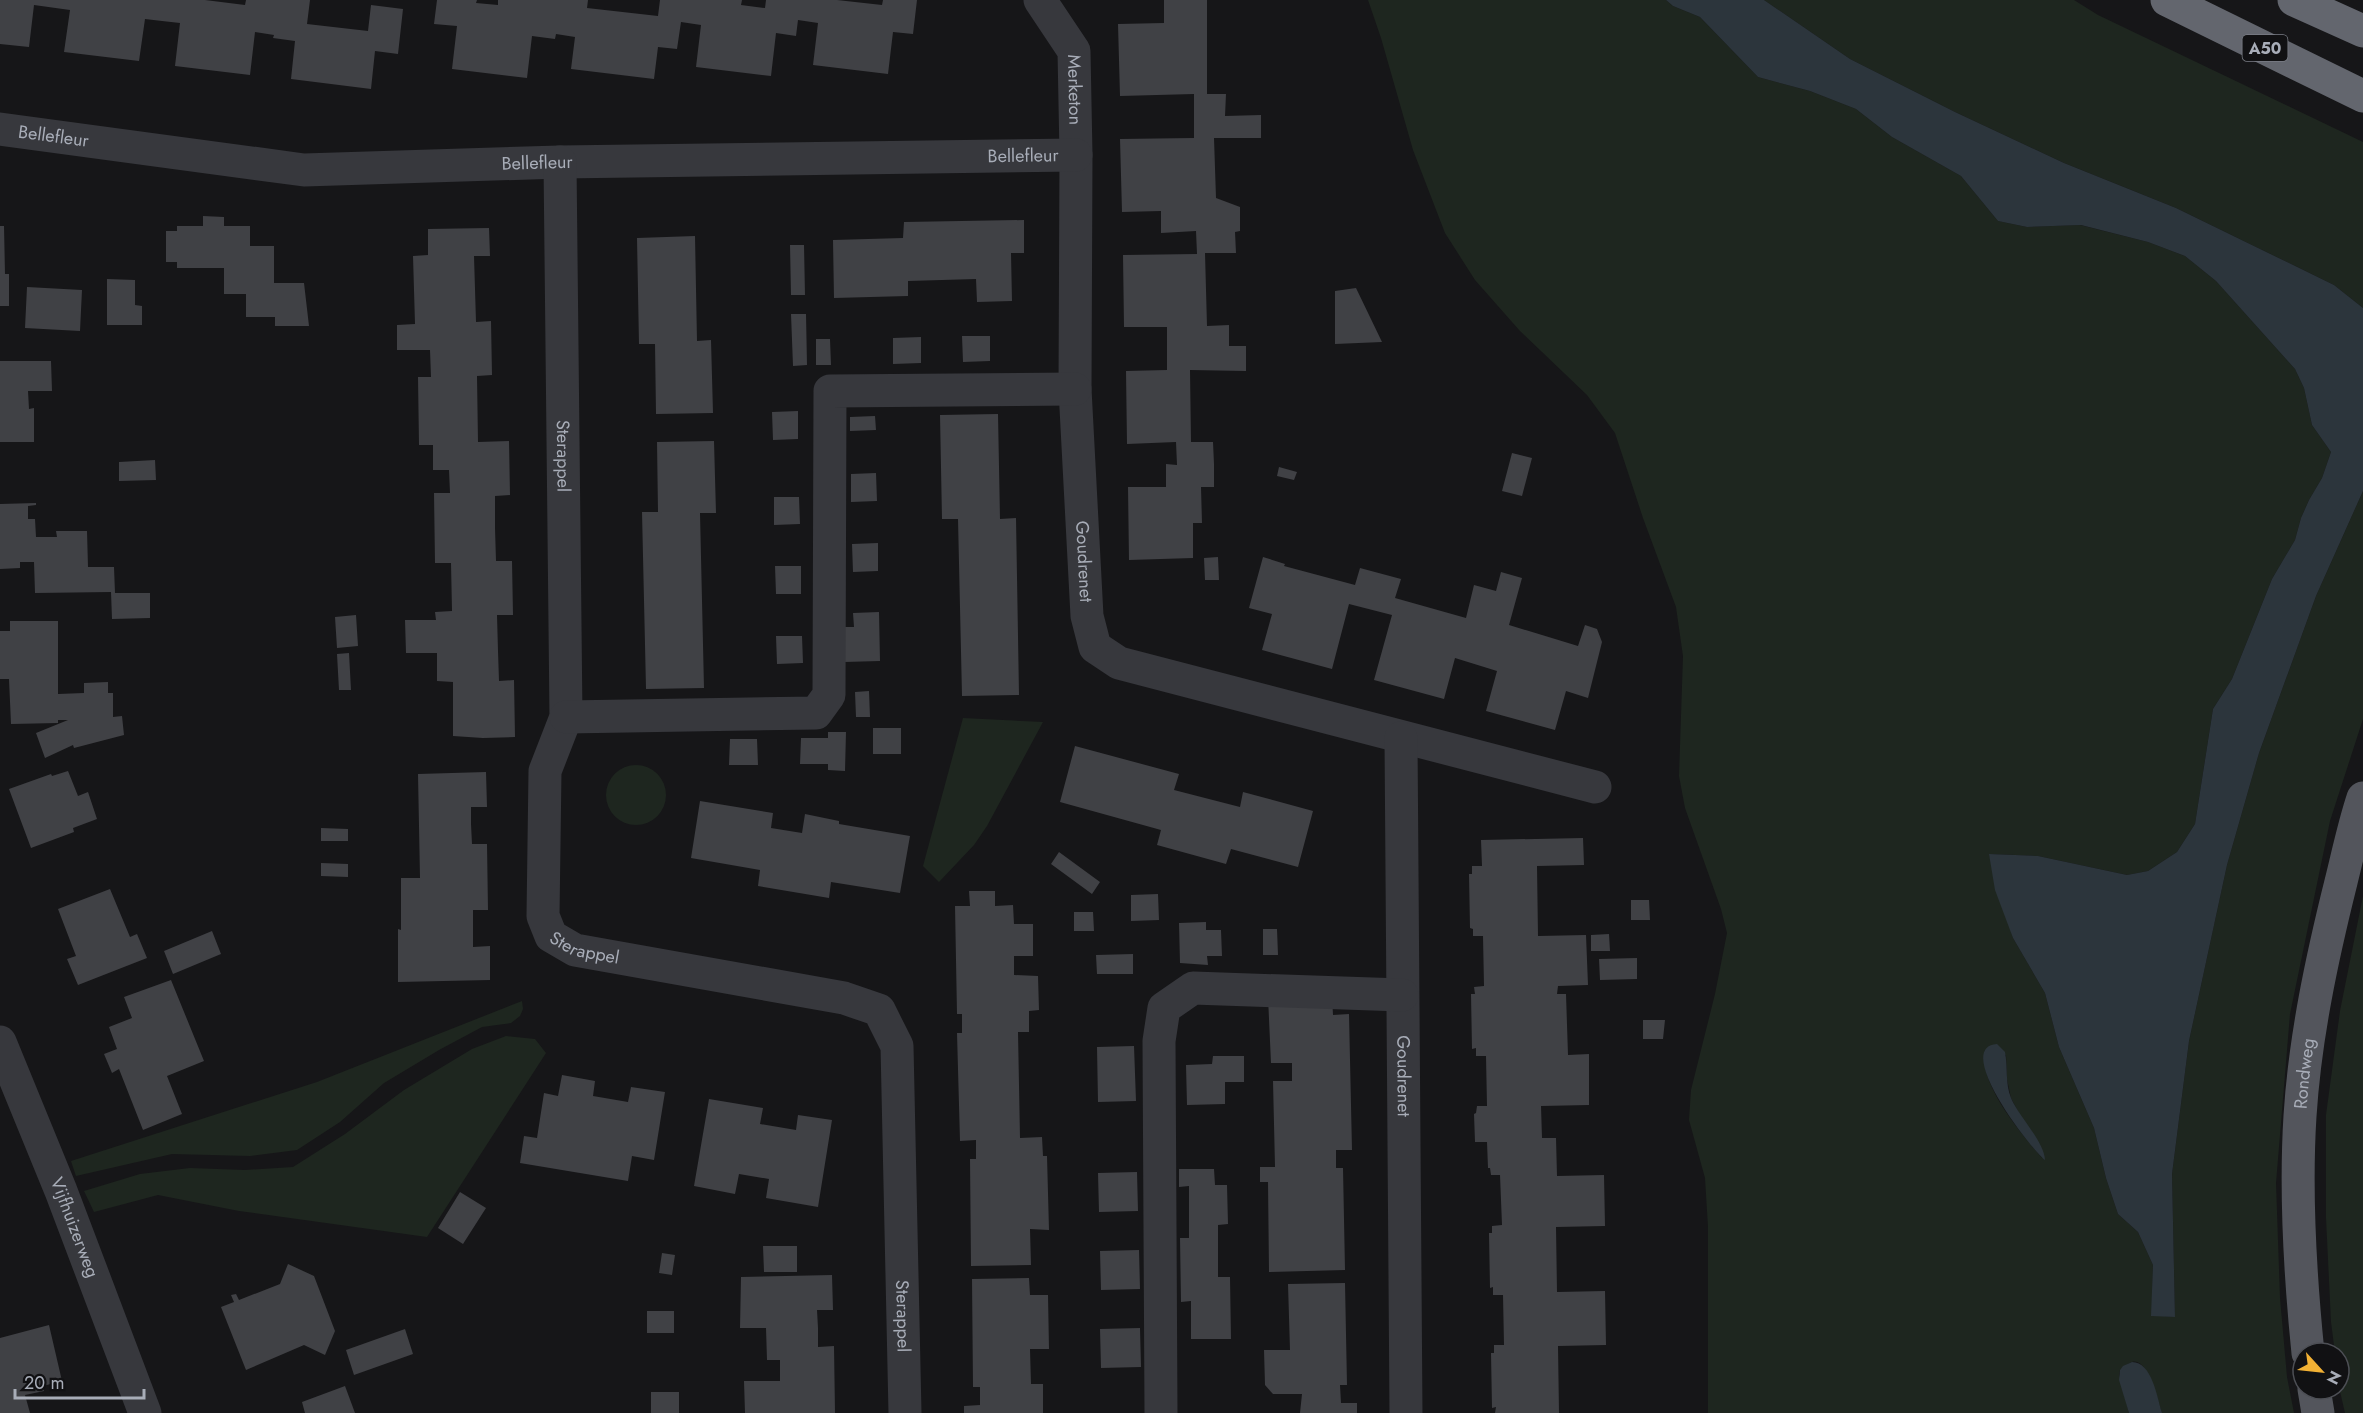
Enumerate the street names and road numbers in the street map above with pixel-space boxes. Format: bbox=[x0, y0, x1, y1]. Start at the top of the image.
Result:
road number: A50 bbox=[2242, 35, 2288, 61]
street label: Merketon bbox=[1061, 54, 1088, 125]
street label: Bellefleur bbox=[17, 119, 91, 154]
street label: Bellefleur bbox=[987, 142, 1060, 169]
street label: Bellefleur bbox=[501, 149, 574, 177]
street label: Sterappel bbox=[550, 420, 577, 492]
street label: Goudrenet bbox=[1069, 520, 1099, 604]
street label: Sterappel bbox=[545, 925, 621, 971]
street label: Goudrenet bbox=[1390, 1035, 1417, 1118]
street label: Rondweg bbox=[2287, 1036, 2321, 1110]
street label: Vijfhuizerweg bbox=[44, 1173, 106, 1281]
street label: Sterappel bbox=[889, 1280, 917, 1353]

